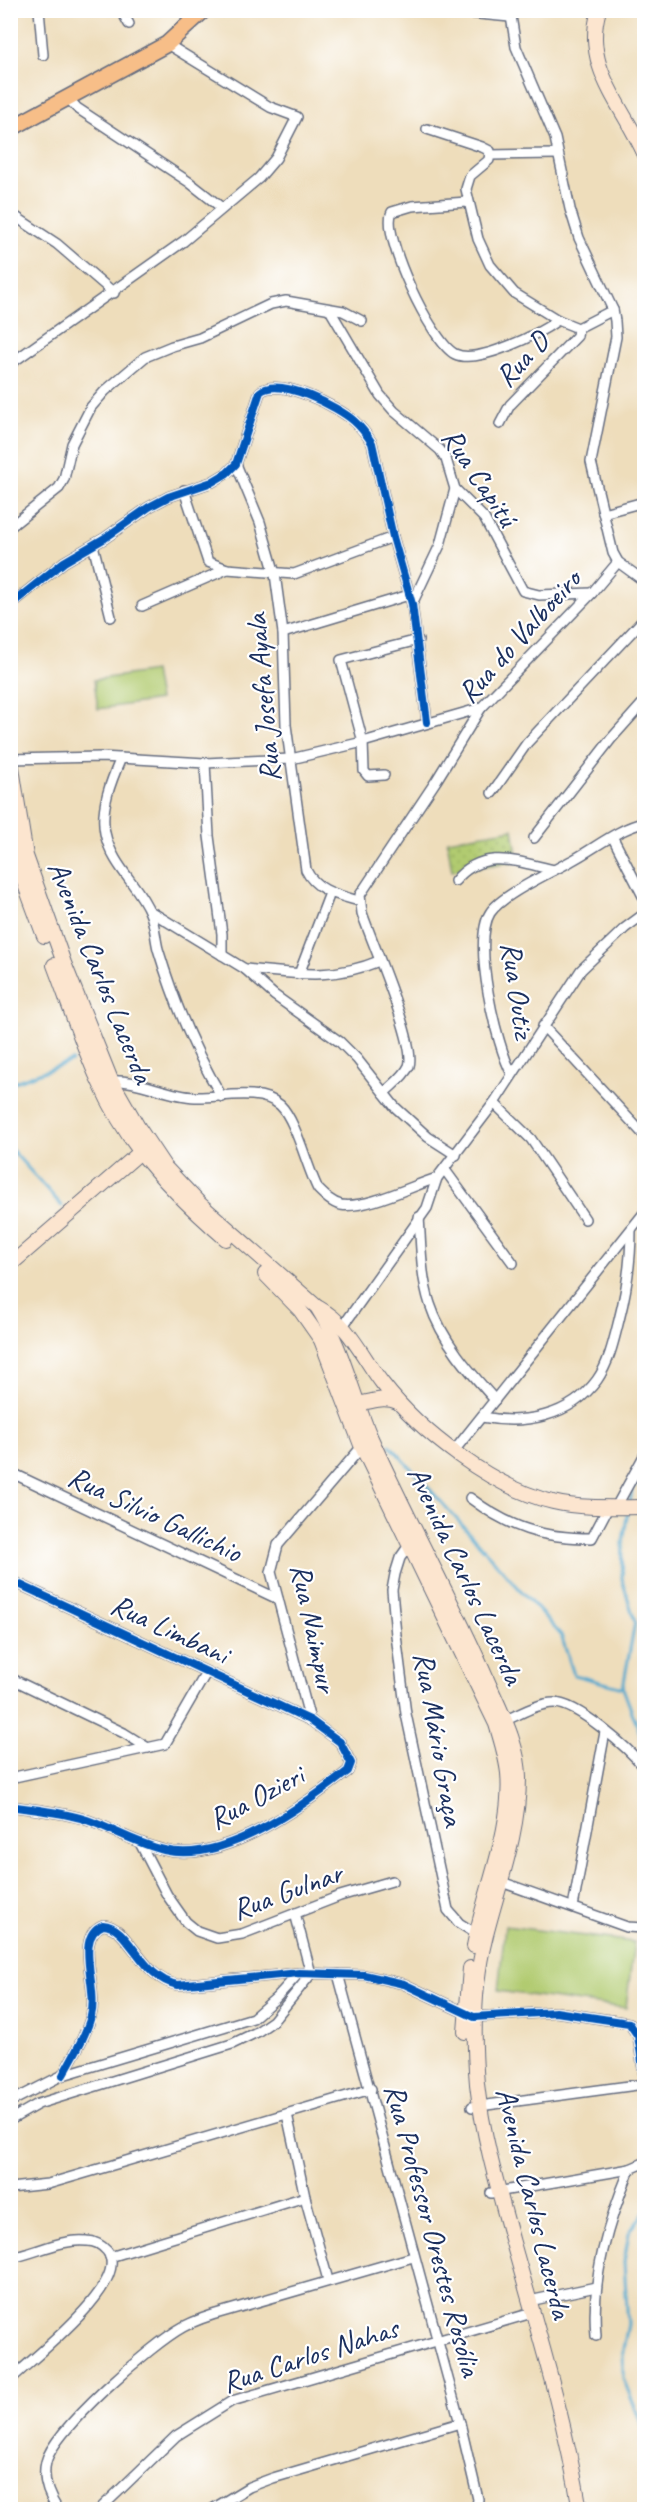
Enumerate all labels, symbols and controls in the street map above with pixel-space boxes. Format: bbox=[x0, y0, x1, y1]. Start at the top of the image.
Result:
street label: Rua D bbox=[487, 321, 559, 395]
street label: Rua Capitú bbox=[433, 421, 528, 536]
street label: Rua do Valboeiro bbox=[449, 559, 591, 711]
street label: Rua Josefa Ayala bbox=[237, 610, 289, 784]
street label: Avenida Carlos Lacerda bbox=[39, 855, 164, 1091]
street label: Rua Outiz bbox=[492, 939, 544, 1043]
street label: Rua Silvio Gallichio bbox=[62, 1457, 249, 1571]
street label: Avenida Carlos Lacerda bbox=[399, 1460, 534, 1692]
street label: Rua Naimpur bbox=[282, 1560, 347, 1698]
street label: Rua Limbani bbox=[105, 1585, 238, 1674]
street label: Rua Mário Graça bbox=[405, 1649, 473, 1831]
street label: Rua Ozieri bbox=[202, 1755, 313, 1838]
street label: Rua Gulnar bbox=[227, 1853, 349, 1928]
street label: Rua Professor Orestes Rosólia bbox=[376, 2080, 491, 2382]
street label: Avenida Carlos Lacerda bbox=[487, 2084, 582, 2324]
street label: Rua Carlos Nahas bbox=[217, 2308, 405, 2401]

